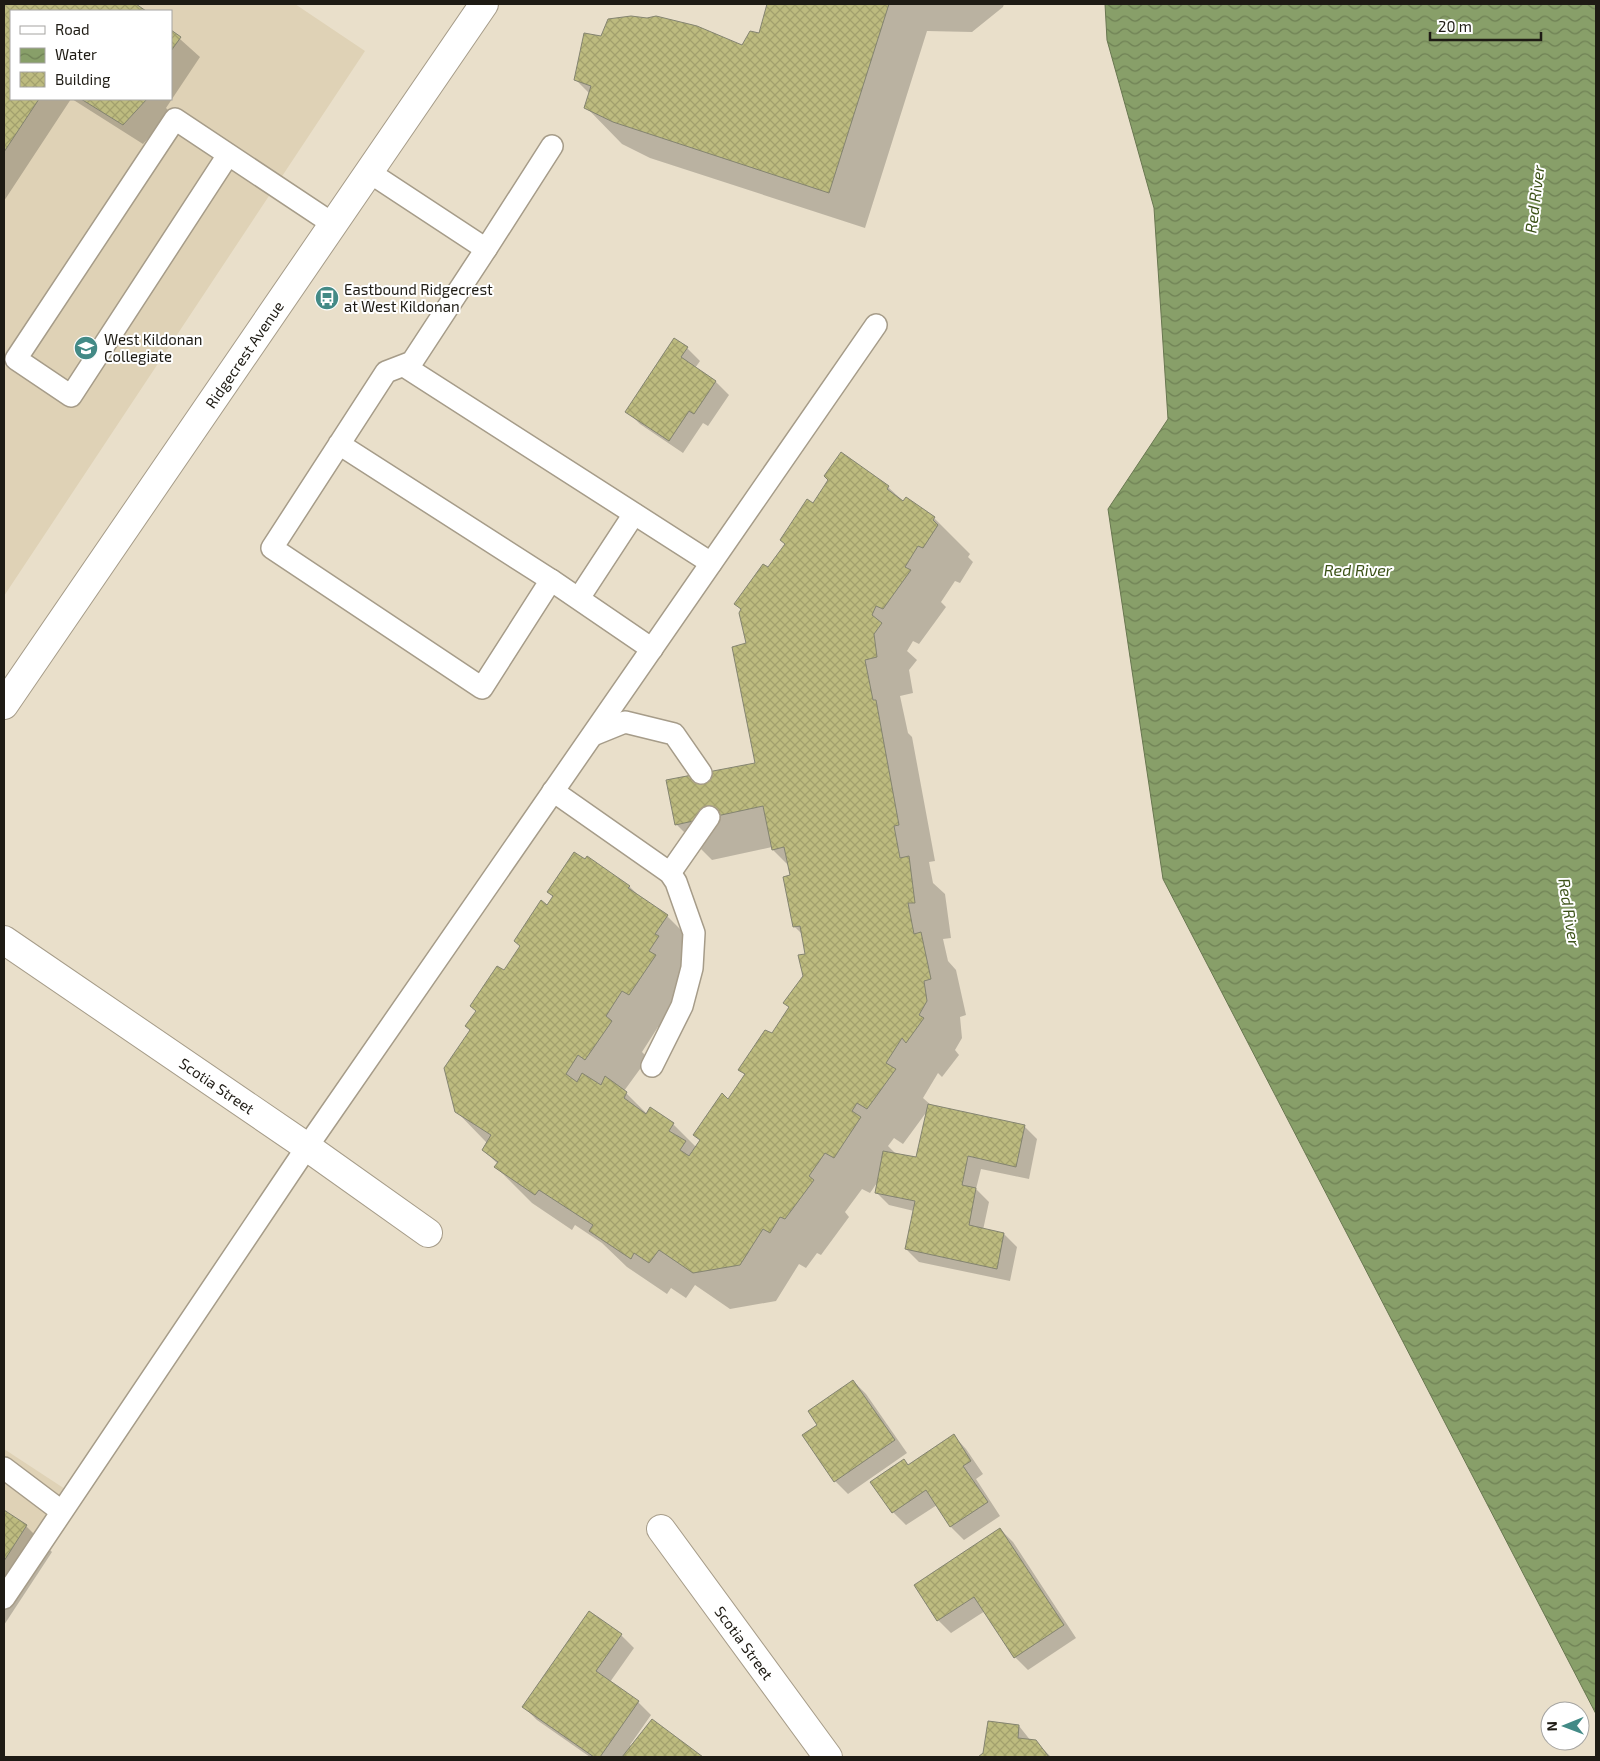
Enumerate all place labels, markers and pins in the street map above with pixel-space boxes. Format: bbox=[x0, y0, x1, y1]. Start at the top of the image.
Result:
place label: Eastbound Ridgecrest at West Kildonan bbox=[344, 280, 493, 315]
bus stop icon: Eastbound Ridgecrest at West Kildonan bbox=[314, 285, 340, 311]
place label: West Kildonan Collegiate bbox=[104, 330, 203, 365]
school or university icon: West Kildonan Collegiate bbox=[73, 335, 99, 361]

